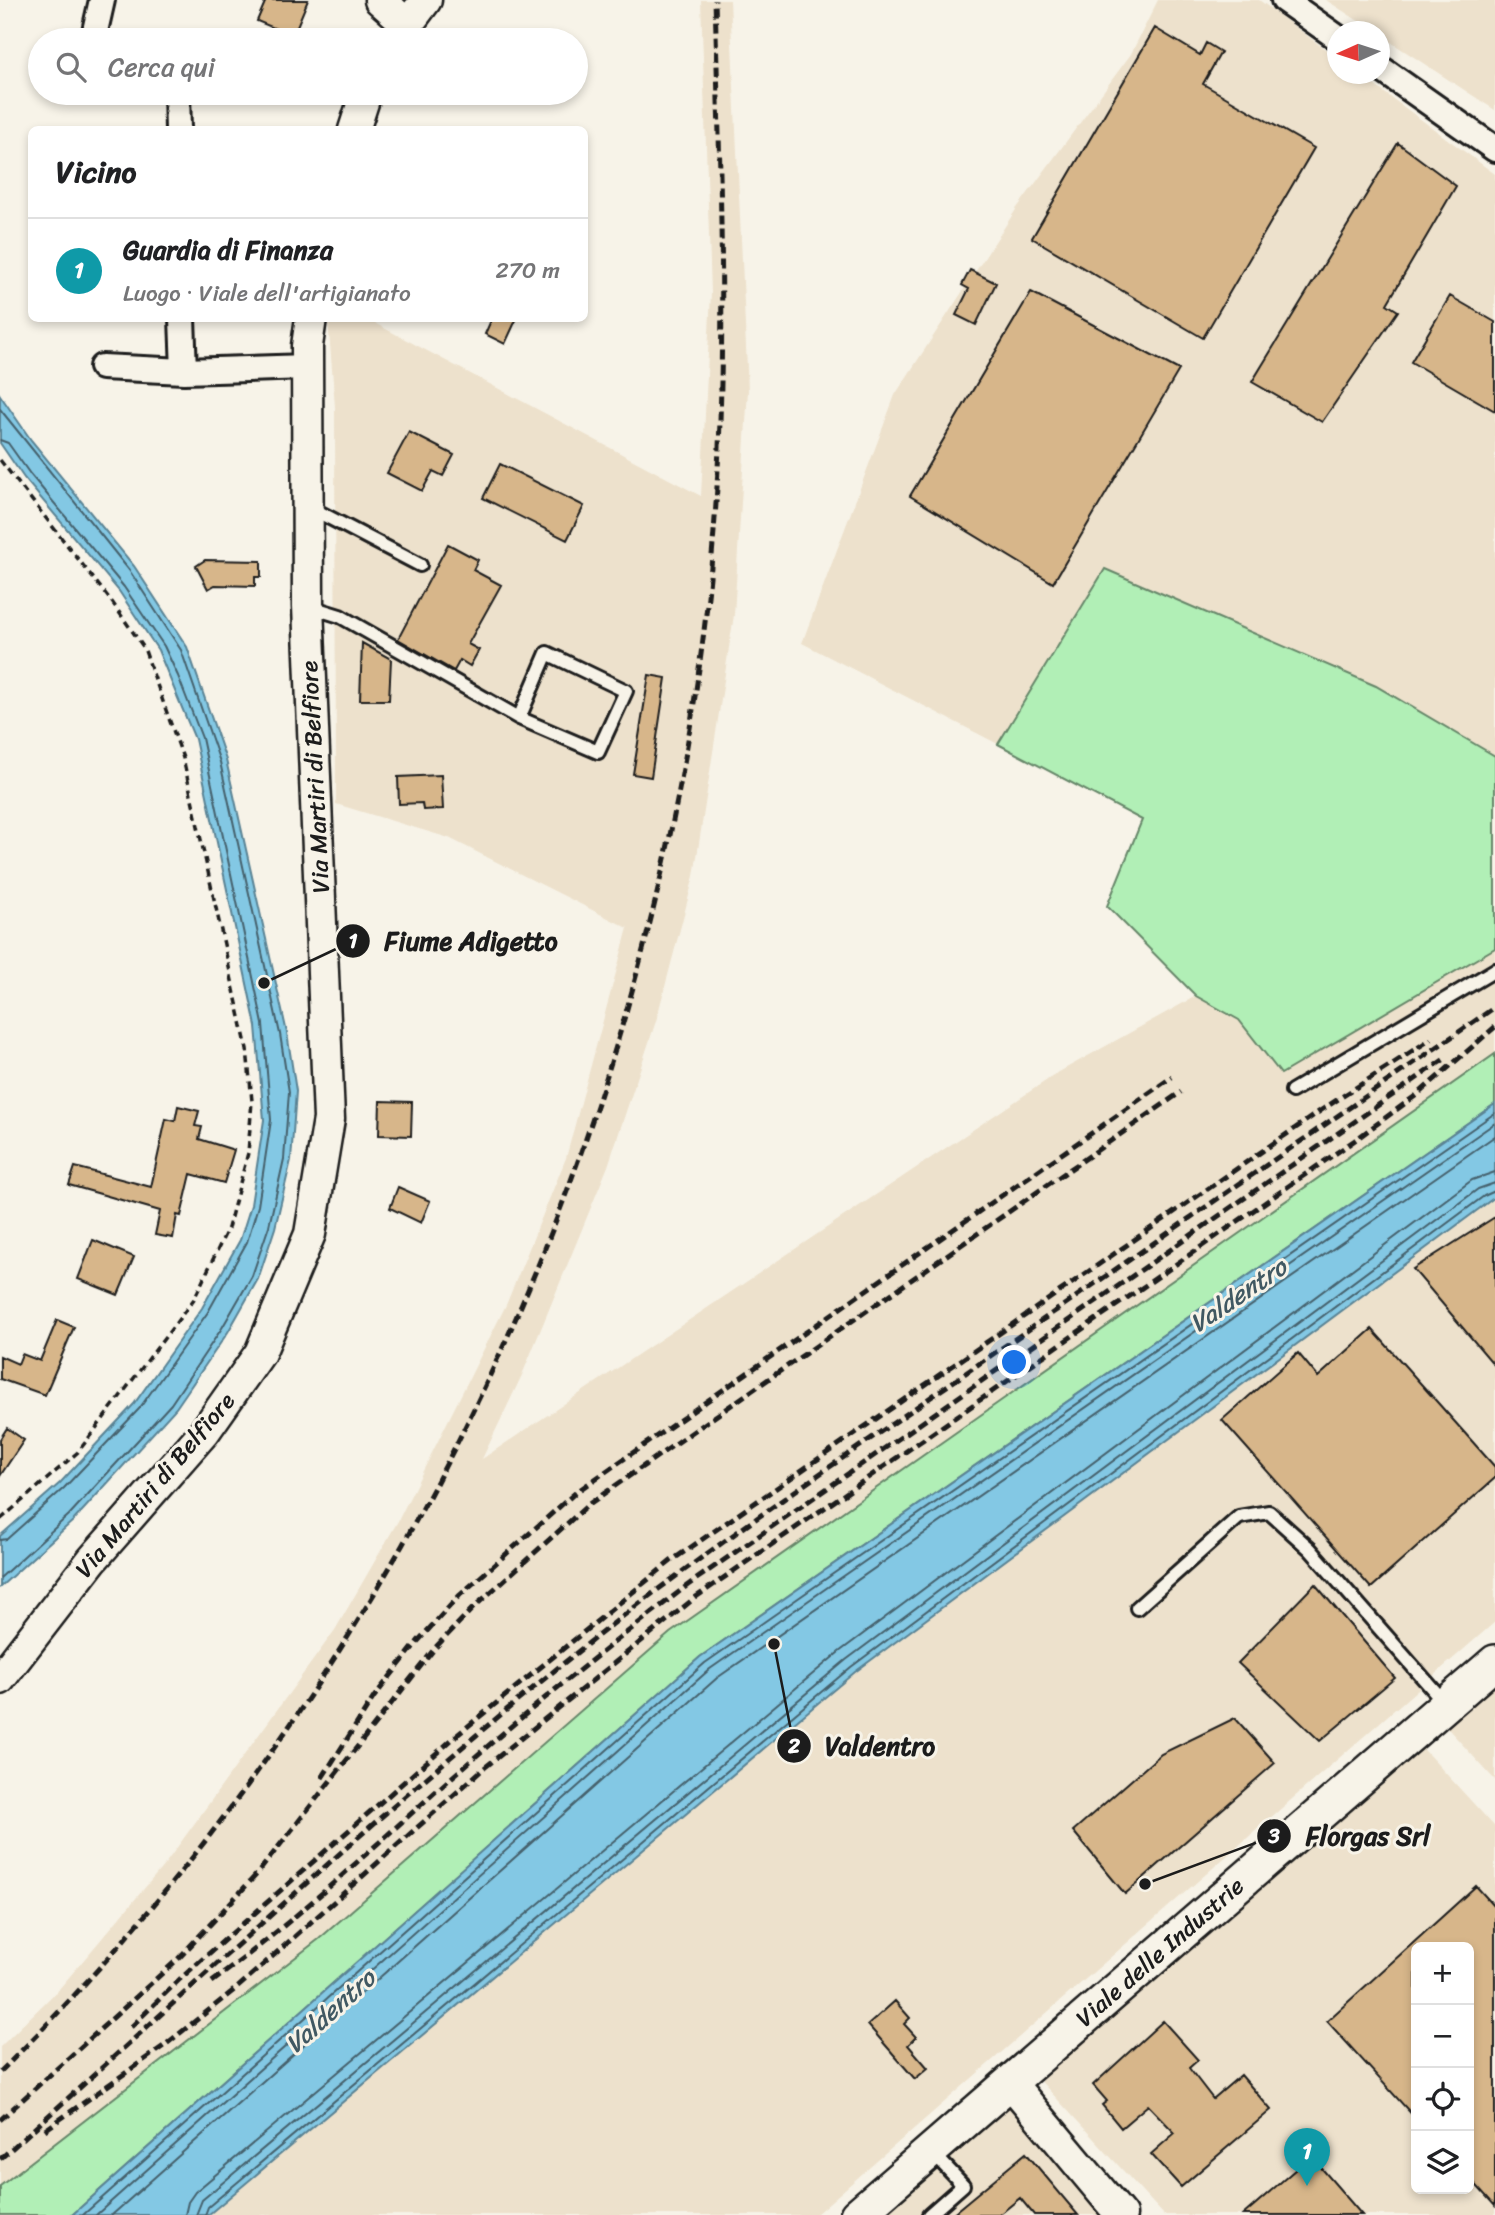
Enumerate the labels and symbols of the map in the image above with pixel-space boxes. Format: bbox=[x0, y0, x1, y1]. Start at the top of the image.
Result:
north arrow bbox=[1327, 21, 1390, 84]
street label: Via Martiri di Belfiore bbox=[288, 659, 342, 894]
callout: Fiume Adigetto bbox=[335, 918, 572, 965]
text: Fiume Adigetto bbox=[383, 918, 558, 964]
text: 1 bbox=[348, 922, 358, 960]
water label: Valdentro bbox=[1179, 1244, 1298, 1345]
your location bbox=[997, 1345, 1031, 1379]
street label: Via Martiri di Belfiore bbox=[64, 1382, 246, 1588]
callout: Valdentro bbox=[776, 1722, 949, 1769]
text: Valdentro bbox=[825, 1723, 935, 1769]
text: 2 bbox=[787, 1727, 800, 1765]
callout: Florgas Srl bbox=[1257, 1812, 1445, 1859]
text: Florgas Srl bbox=[1305, 1813, 1432, 1859]
text: 3 bbox=[1267, 1817, 1280, 1855]
street label: Viale delle Industrie bbox=[1066, 1866, 1254, 2038]
water label: Valdentro bbox=[274, 1956, 388, 2065]
pin: 1 bbox=[1284, 2128, 1330, 2186]

